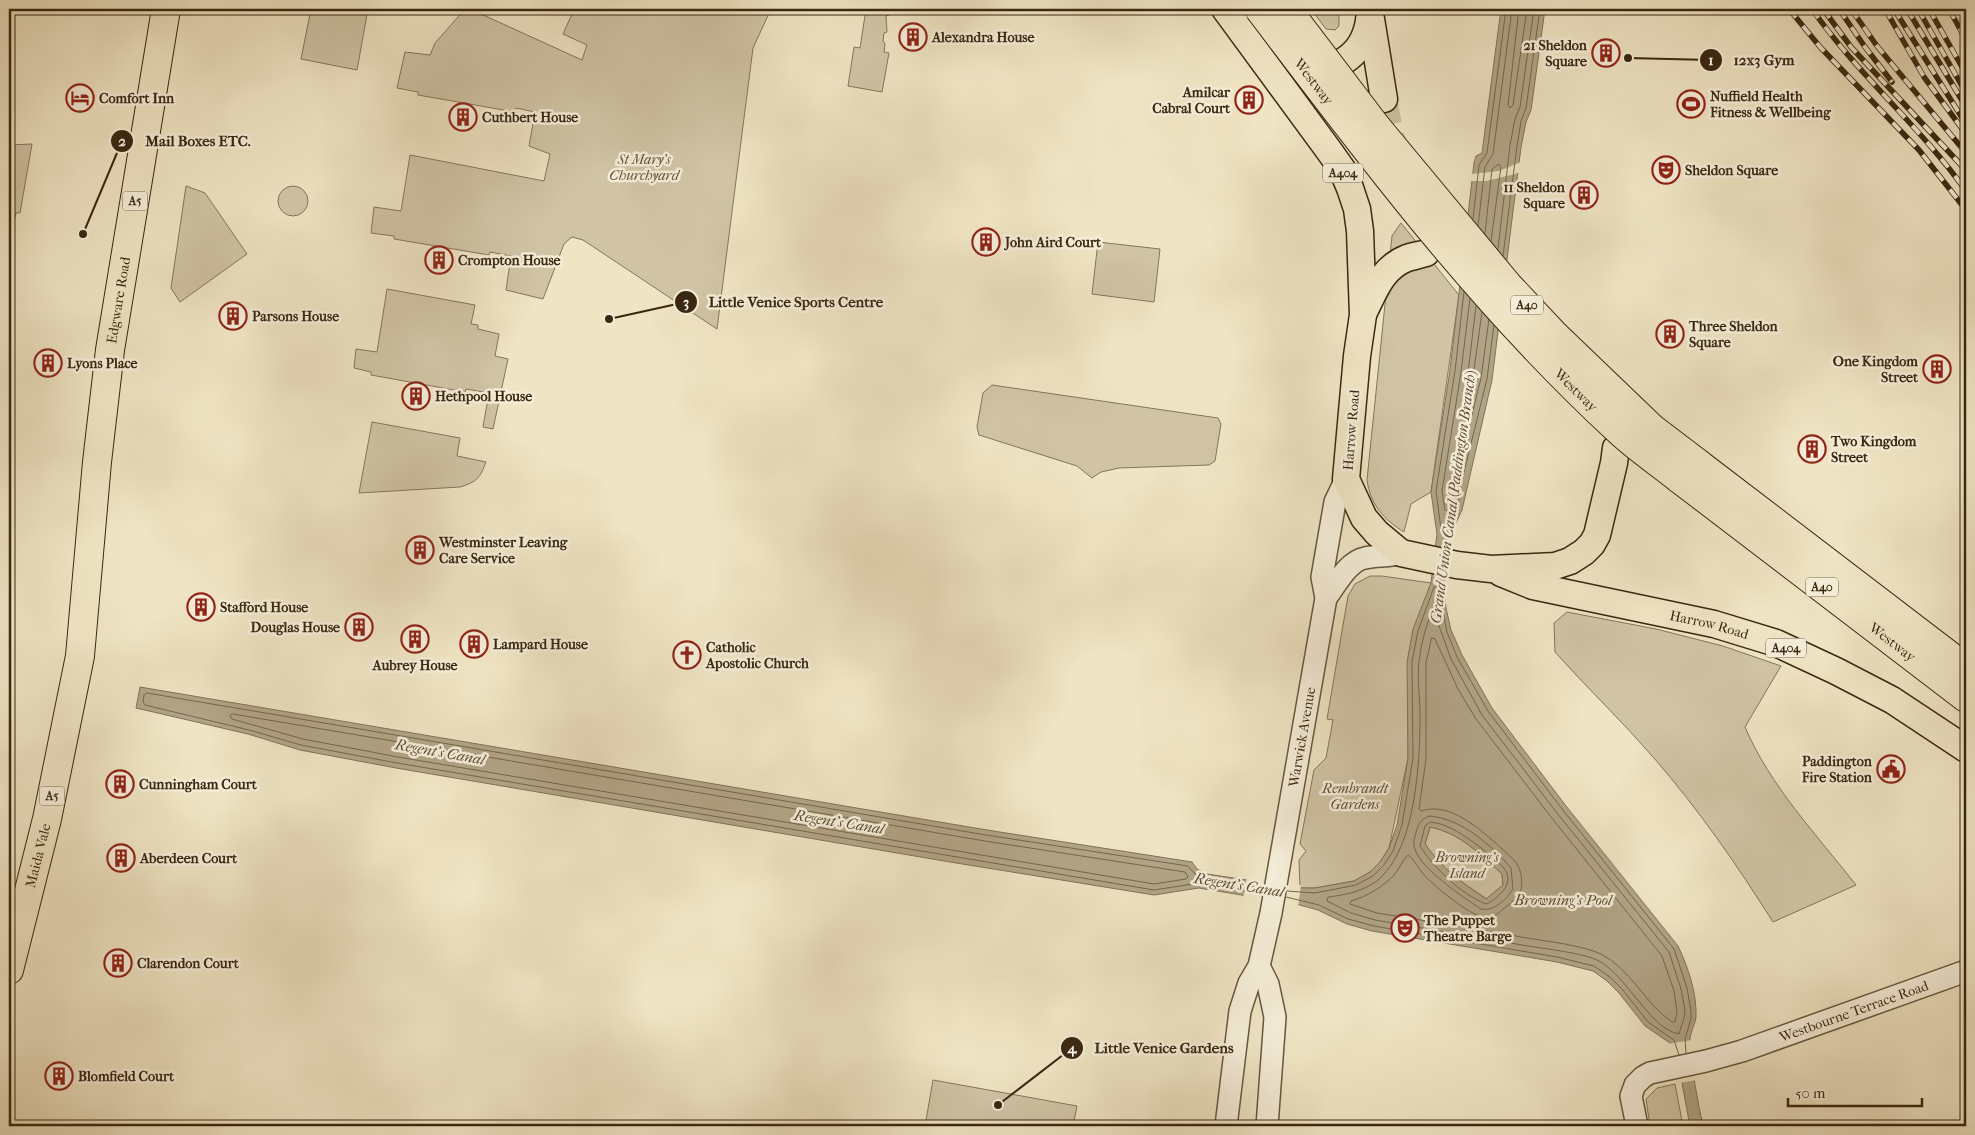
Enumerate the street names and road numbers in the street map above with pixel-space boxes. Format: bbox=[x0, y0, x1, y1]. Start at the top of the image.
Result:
street label: Westway bbox=[1290, 54, 1337, 109]
road number: A404 bbox=[1323, 164, 1363, 182]
road number: A5 bbox=[122, 192, 148, 210]
street label: Edgware Road bbox=[103, 255, 134, 345]
road number: A40 bbox=[1511, 296, 1543, 314]
street label: Westway bbox=[1550, 364, 1601, 416]
street label: Harrow Road bbox=[1340, 389, 1364, 471]
road number: A40 bbox=[1806, 578, 1838, 596]
street label: Harrow Road bbox=[1668, 607, 1751, 643]
street label: Westway bbox=[1865, 619, 1919, 666]
road number: A404 bbox=[1766, 638, 1806, 658]
street label: Warwick Avenue bbox=[1285, 686, 1319, 789]
road number: A5 bbox=[40, 786, 64, 806]
street label: Maida Vale bbox=[22, 822, 55, 890]
street label: Westbourne Terrace Road bbox=[1776, 977, 1931, 1046]

